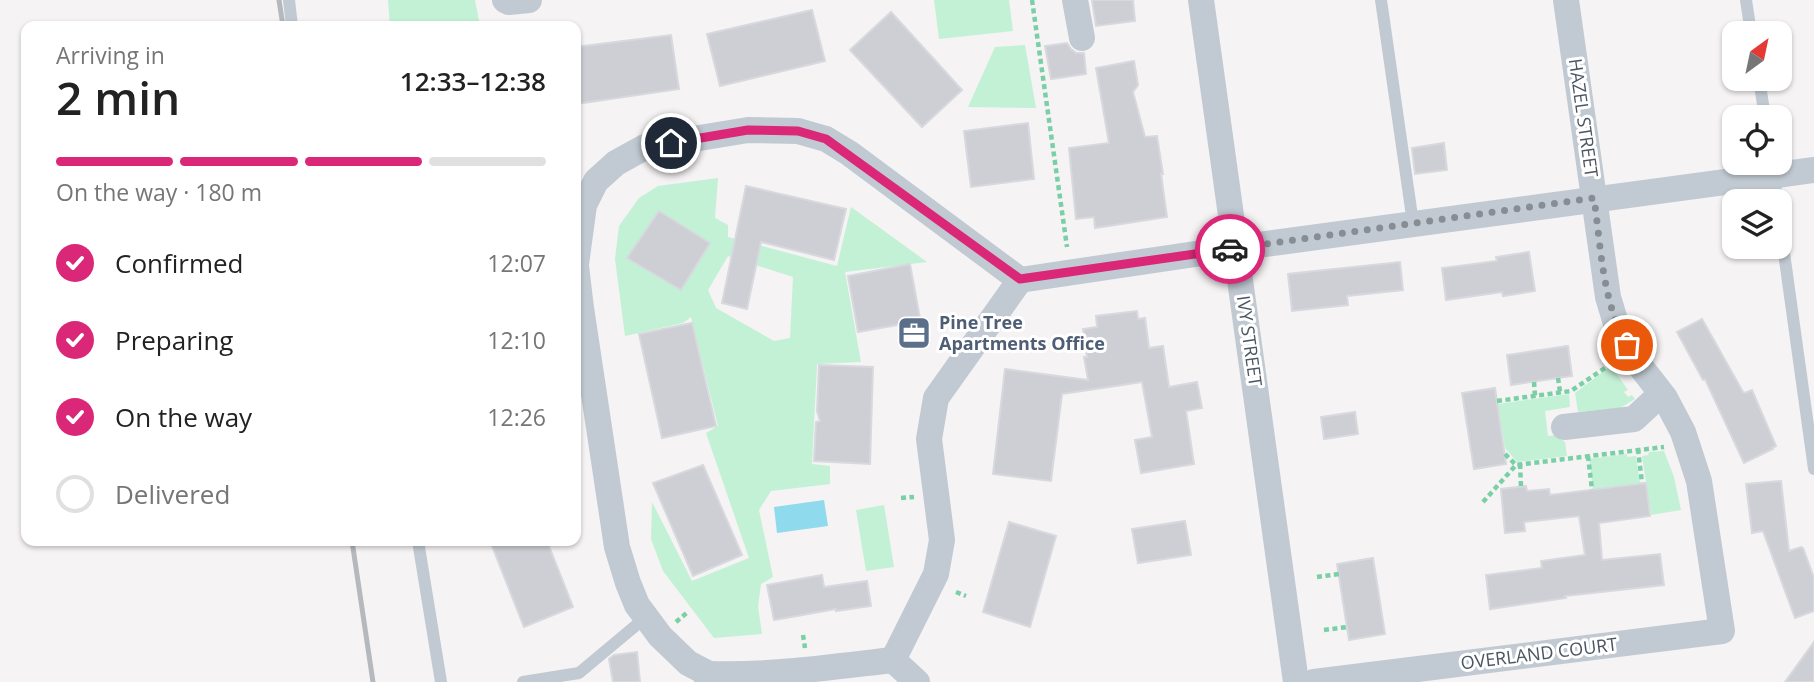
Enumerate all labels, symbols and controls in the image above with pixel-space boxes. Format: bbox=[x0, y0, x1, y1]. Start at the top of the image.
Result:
north arrow bbox=[1722, 21, 1792, 91]
map controls bbox=[1722, 21, 1792, 259]
text: Arriving in bbox=[56, 39, 165, 71]
street label: HAZEL STREET bbox=[1564, 57, 1604, 179]
text: 12:33–12:38 bbox=[400, 63, 546, 99]
text: 2 min bbox=[56, 66, 180, 128]
button: locate bbox=[1722, 105, 1792, 175]
pin bbox=[641, 113, 701, 173]
icon: home bbox=[652, 124, 690, 162]
text: On the way · 180 m bbox=[56, 176, 262, 208]
button: layers bbox=[1722, 189, 1792, 259]
courier bbox=[1195, 214, 1265, 284]
icon: car bbox=[1211, 230, 1249, 268]
icon: check bbox=[56, 244, 94, 282]
text: Confirmed bbox=[115, 245, 243, 281]
text: 12:07 bbox=[487, 247, 546, 279]
street label: IVY STREET bbox=[1232, 294, 1268, 388]
place label: Pine Tree Apartments Office bbox=[939, 310, 1105, 355]
office icon: Pine Tree Apartments Office bbox=[895, 314, 933, 352]
pin bbox=[1597, 315, 1657, 375]
icon: check bbox=[56, 321, 94, 359]
text: Preparing bbox=[115, 322, 233, 358]
text: 12:10 bbox=[487, 324, 546, 356]
icon: bag bbox=[1608, 326, 1646, 364]
icon: check bbox=[56, 398, 94, 436]
text: On the way bbox=[115, 399, 252, 435]
text: 12:26 bbox=[487, 401, 546, 433]
text: Delivered bbox=[115, 476, 230, 512]
street label: OVERLAND COURT bbox=[1459, 631, 1619, 675]

